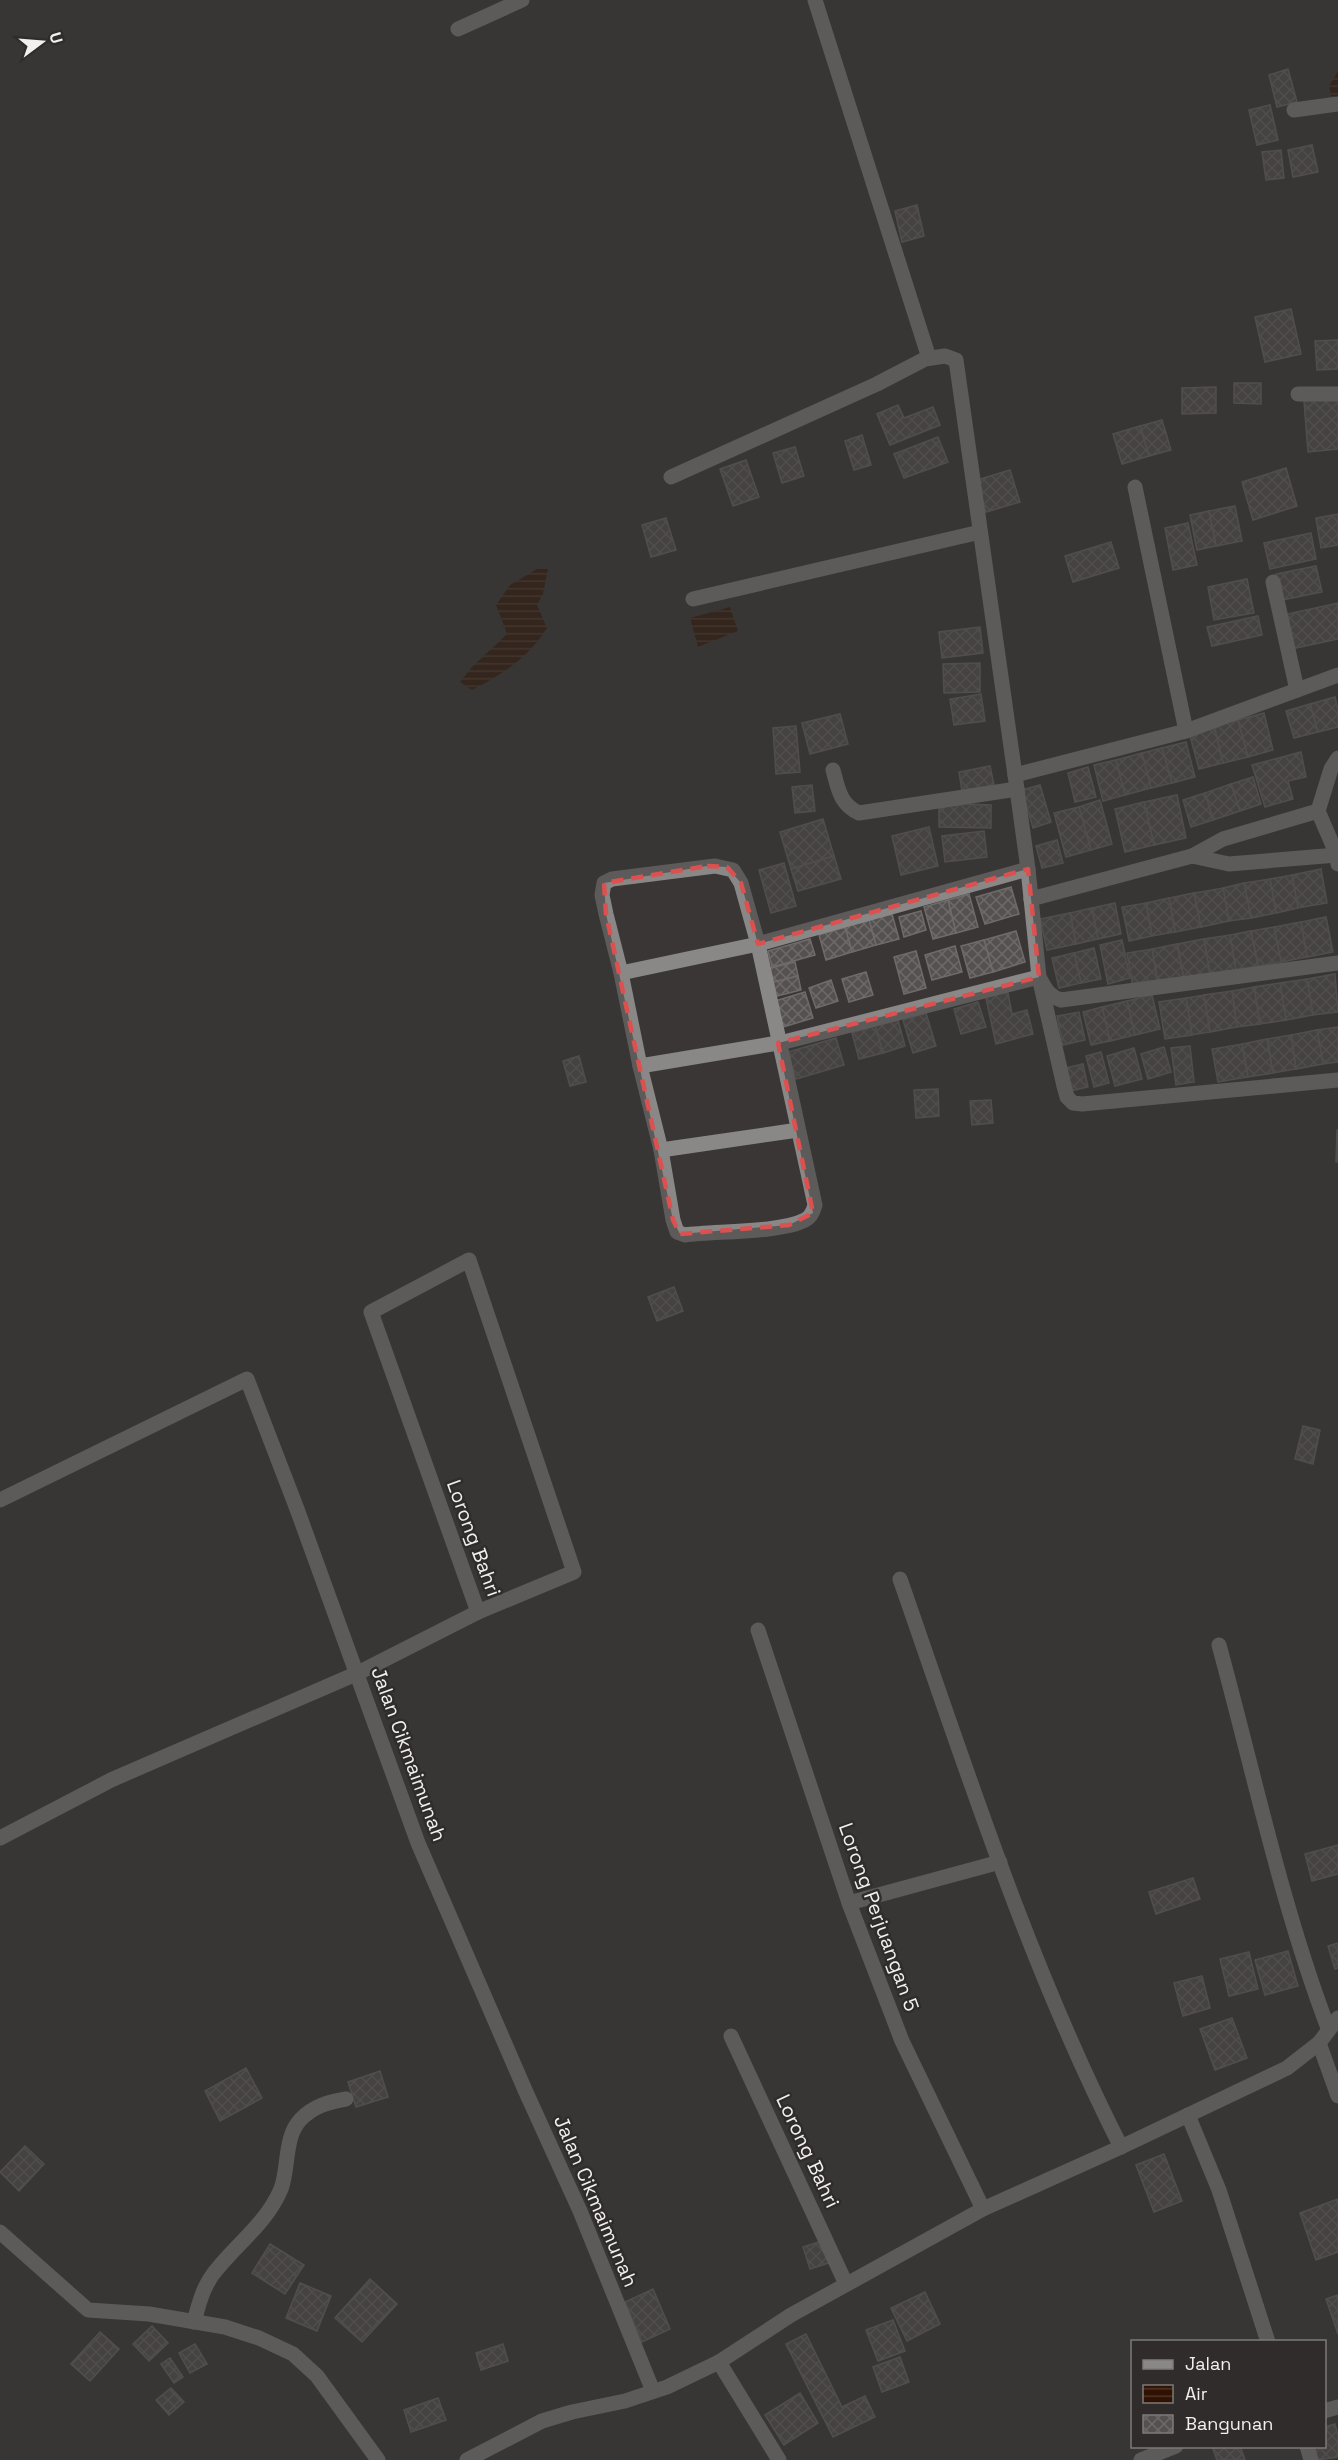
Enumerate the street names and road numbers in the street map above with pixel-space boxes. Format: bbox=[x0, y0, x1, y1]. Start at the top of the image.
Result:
street label: Lorong Bahri bbox=[441, 1476, 507, 1600]
street label: Jalan Cikmaimunah bbox=[365, 1663, 453, 1845]
street label: Lorong Perjuangan 5 bbox=[833, 1819, 925, 2015]
street label: Lorong Bahri bbox=[770, 2090, 846, 2212]
street label: Jalan Cikmaimunah bbox=[548, 2111, 644, 2291]

